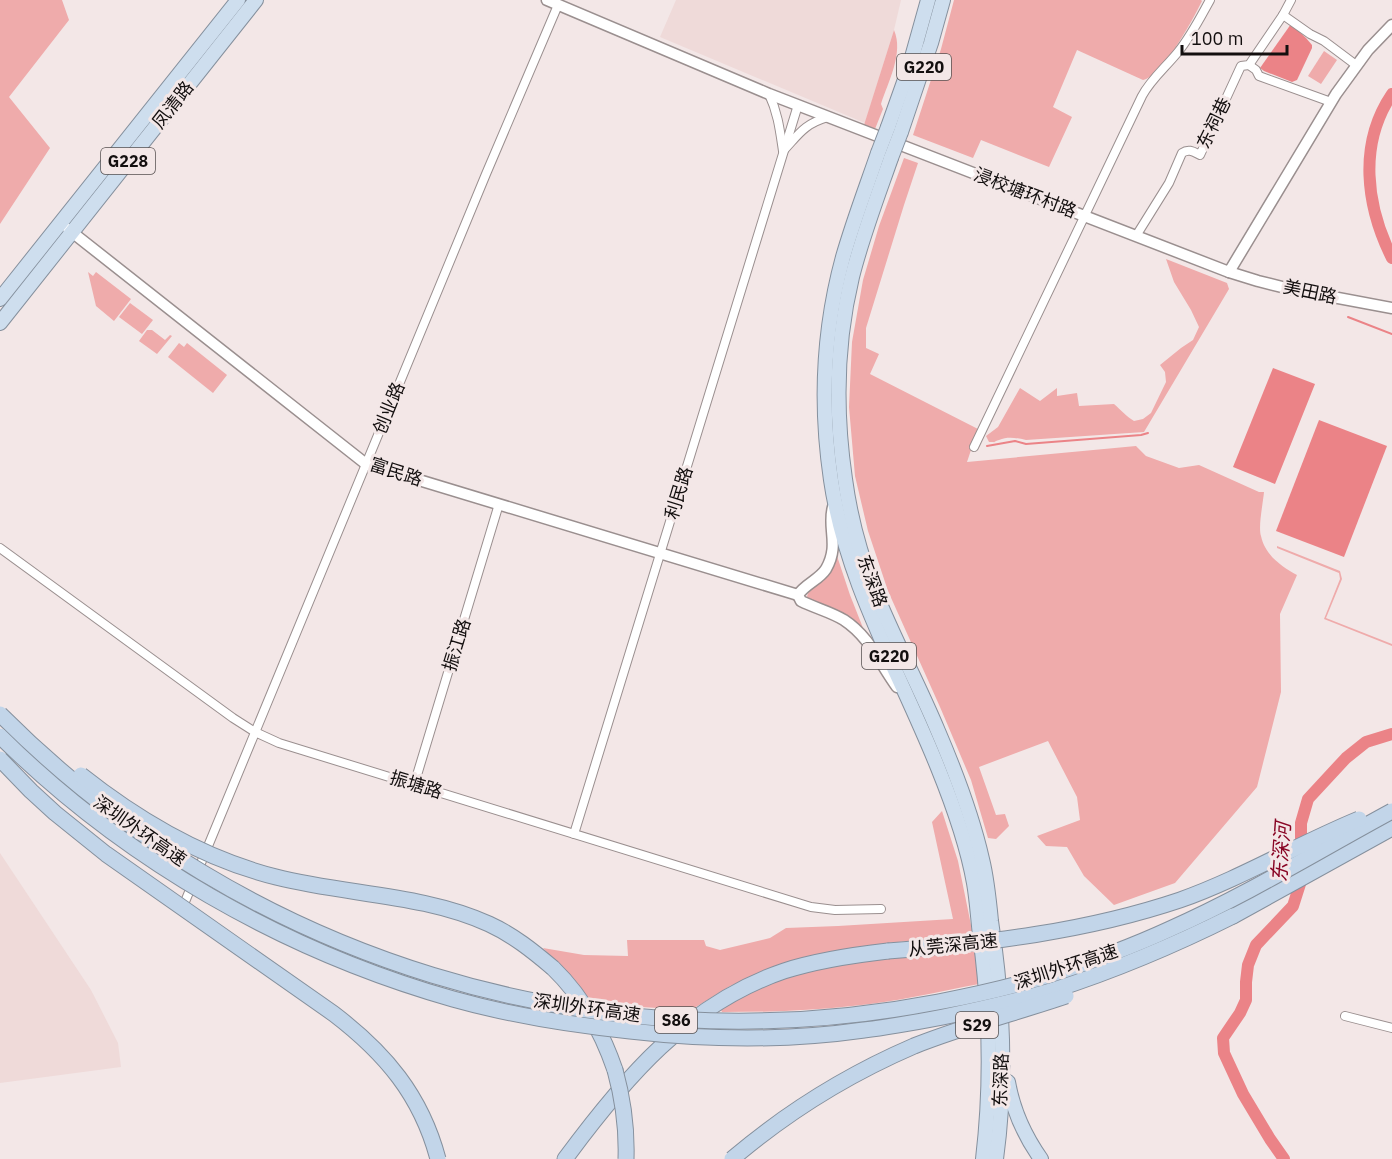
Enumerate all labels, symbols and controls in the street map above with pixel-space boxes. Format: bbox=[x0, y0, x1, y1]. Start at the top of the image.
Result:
scale bar bbox=[1182, 18, 1287, 56]
text: 100 m bbox=[1191, 27, 1243, 50]
road number: G220 bbox=[897, 54, 951, 80]
street label: 凤清路 bbox=[147, 76, 198, 133]
street label: 东祠巷 bbox=[1191, 93, 1236, 152]
road number: G228 bbox=[101, 148, 155, 174]
street label: 浸校塘环村路 bbox=[971, 162, 1080, 223]
street label: 美田路 bbox=[1281, 275, 1339, 308]
street label: 创业路 bbox=[368, 378, 409, 437]
street label: 富民路 bbox=[367, 452, 425, 491]
street label: 利民路 bbox=[660, 464, 697, 522]
street label: 东深路 bbox=[852, 552, 893, 610]
street label: 振江路 bbox=[438, 616, 475, 674]
road number: G220 bbox=[862, 643, 916, 669]
street label: 振塘路 bbox=[387, 766, 445, 803]
street label: 深圳外环高速 bbox=[89, 790, 191, 871]
water label: 东深河 bbox=[1265, 817, 1296, 883]
street label: 从莞深高速 bbox=[907, 928, 999, 961]
street label: 深圳外环高速 bbox=[1011, 939, 1121, 994]
street label: 深圳外环高速 bbox=[532, 989, 642, 1026]
road number: S86 bbox=[655, 1007, 697, 1033]
road number: S29 bbox=[956, 1012, 998, 1038]
street label: 东深路 bbox=[988, 1053, 1013, 1107]

